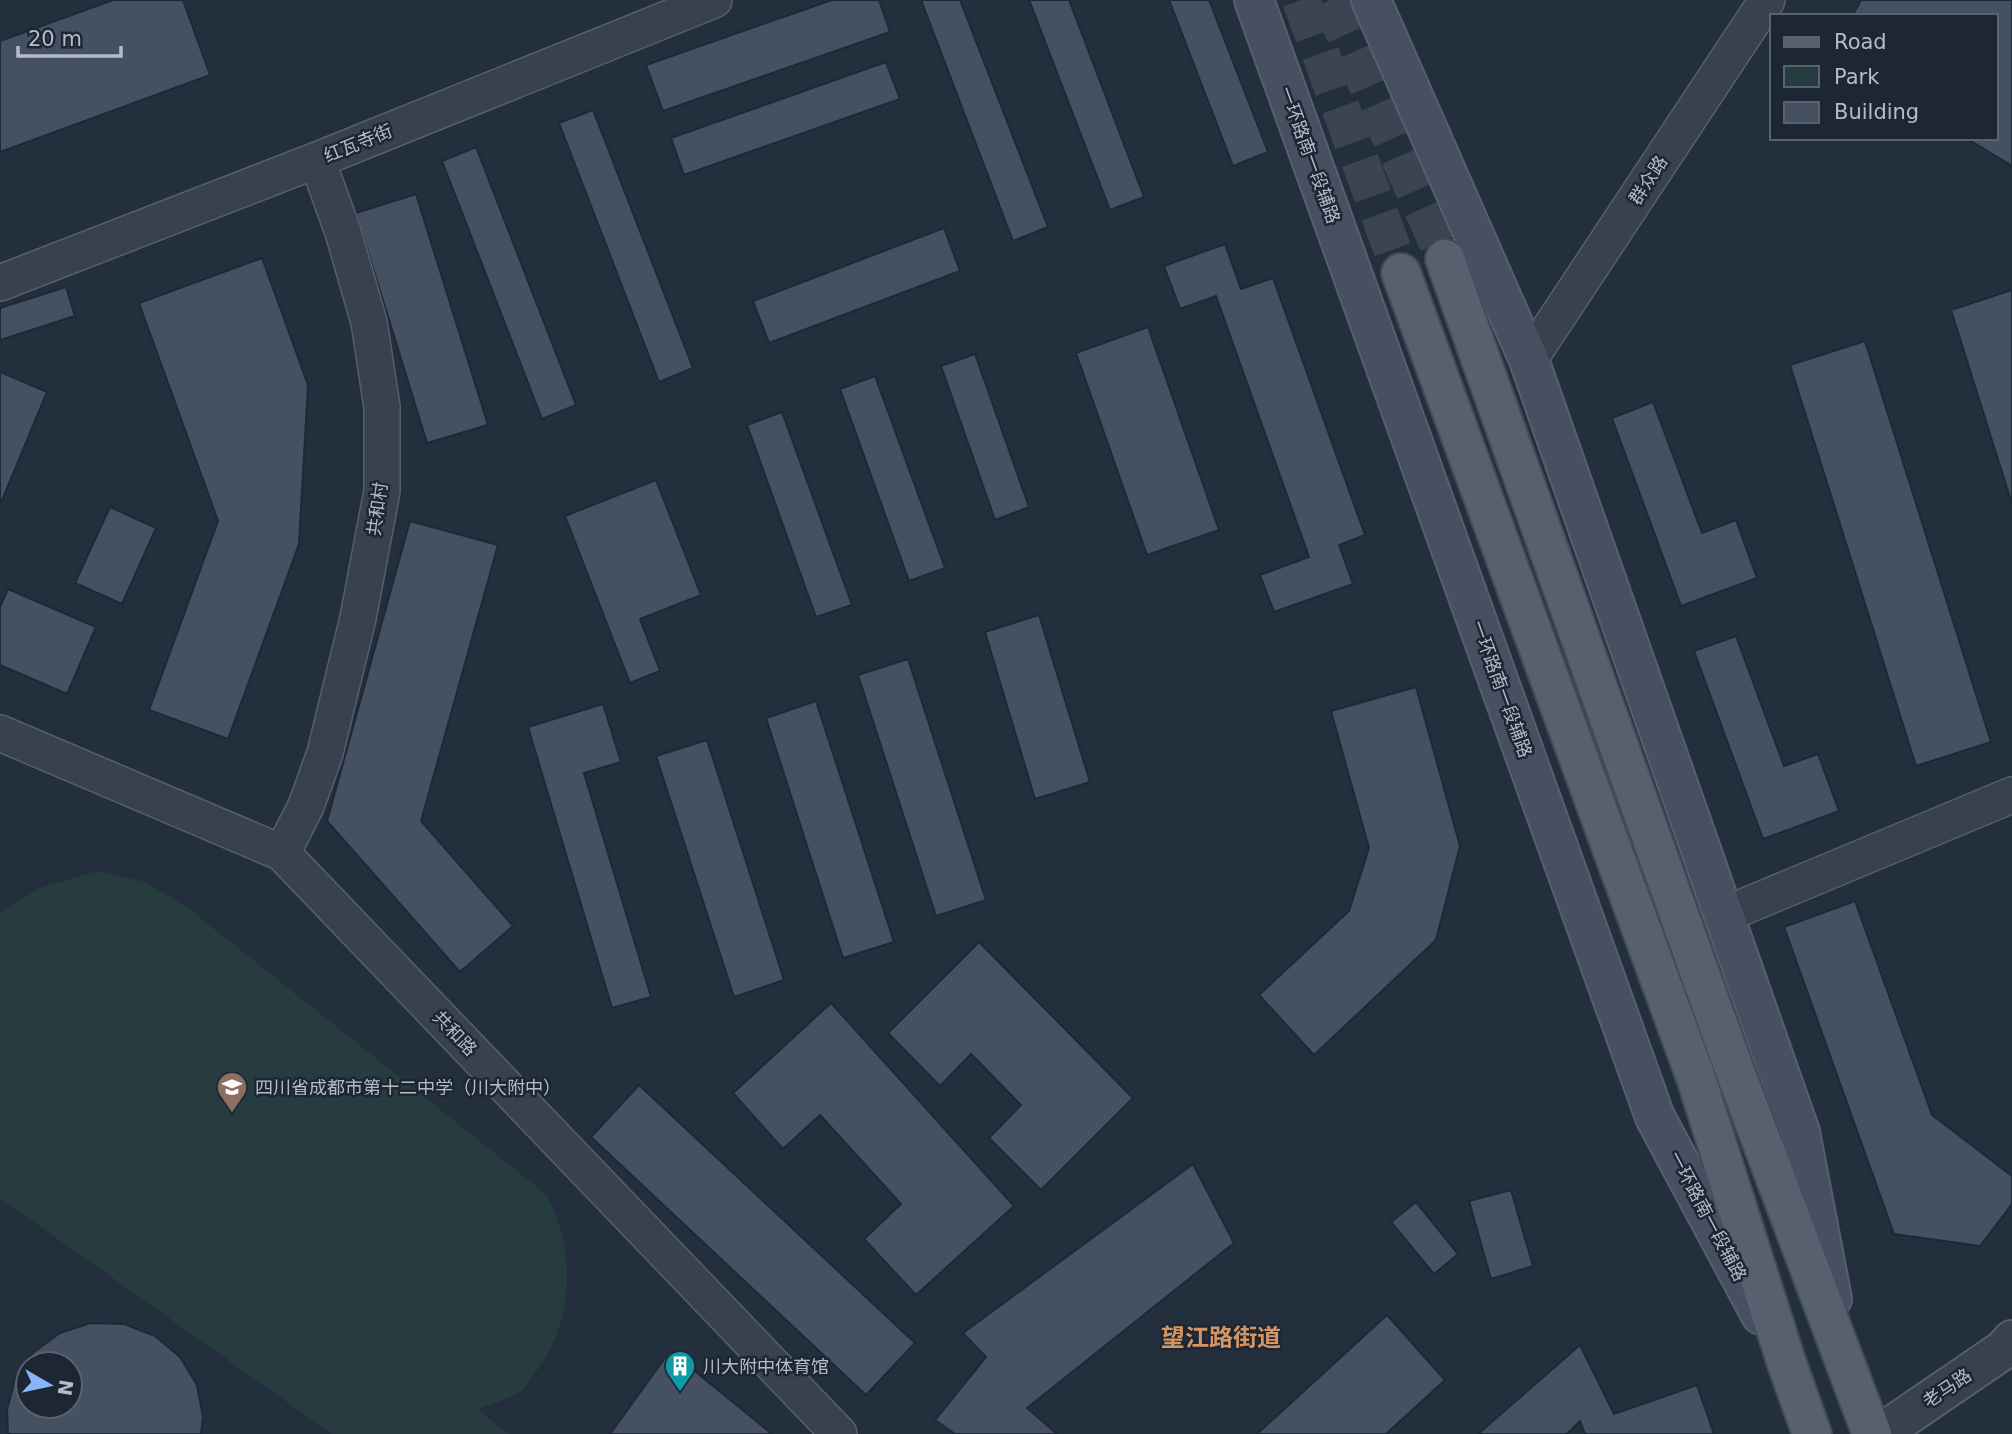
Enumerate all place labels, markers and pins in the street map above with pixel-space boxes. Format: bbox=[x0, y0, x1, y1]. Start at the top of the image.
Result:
school or university icon: 四川省成都市第十二中学（川大附中） bbox=[215, 1070, 249, 1114]
place label: 四川省成都市第十二中学（川大附中） bbox=[255, 1077, 561, 1098]
building icon: 川大附中体育馆 bbox=[663, 1349, 697, 1393]
place label: 川大附中体育馆 bbox=[703, 1356, 829, 1377]

